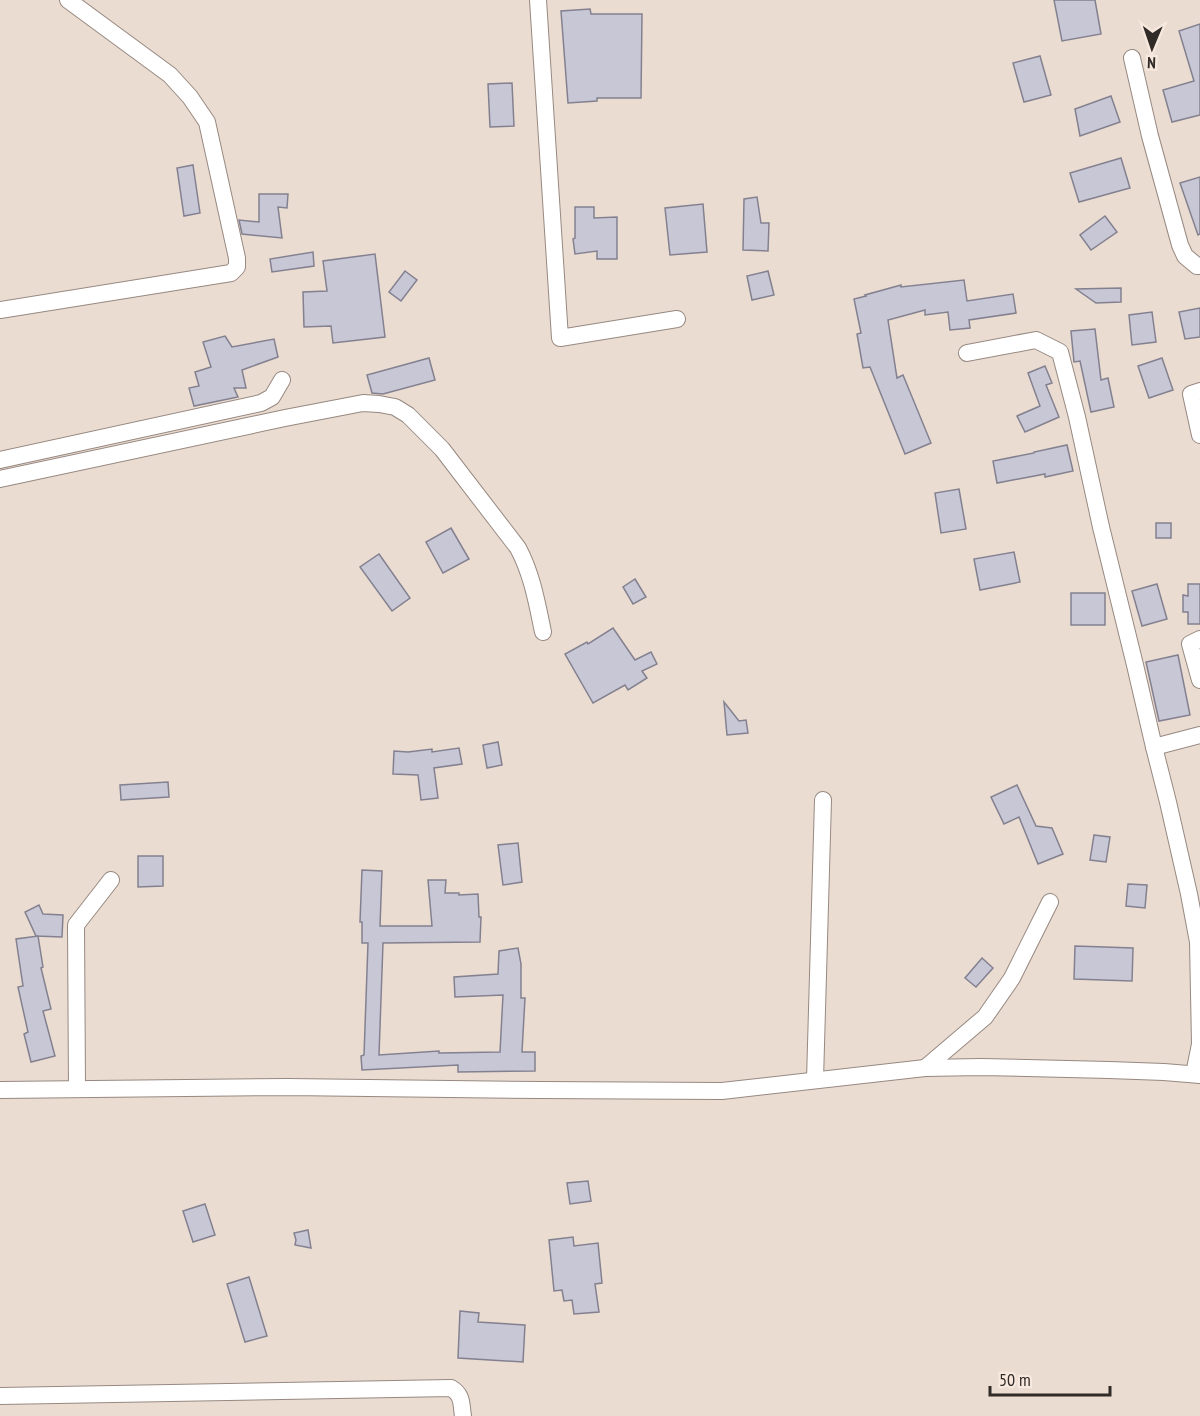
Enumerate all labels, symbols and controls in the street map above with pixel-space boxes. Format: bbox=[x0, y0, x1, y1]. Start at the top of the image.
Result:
north arrow bbox=[1122, 18, 1182, 78]
text: N bbox=[1147, 53, 1156, 73]
scale bar bbox=[990, 1359, 1110, 1397]
text: 50 m bbox=[999, 1368, 1031, 1391]

